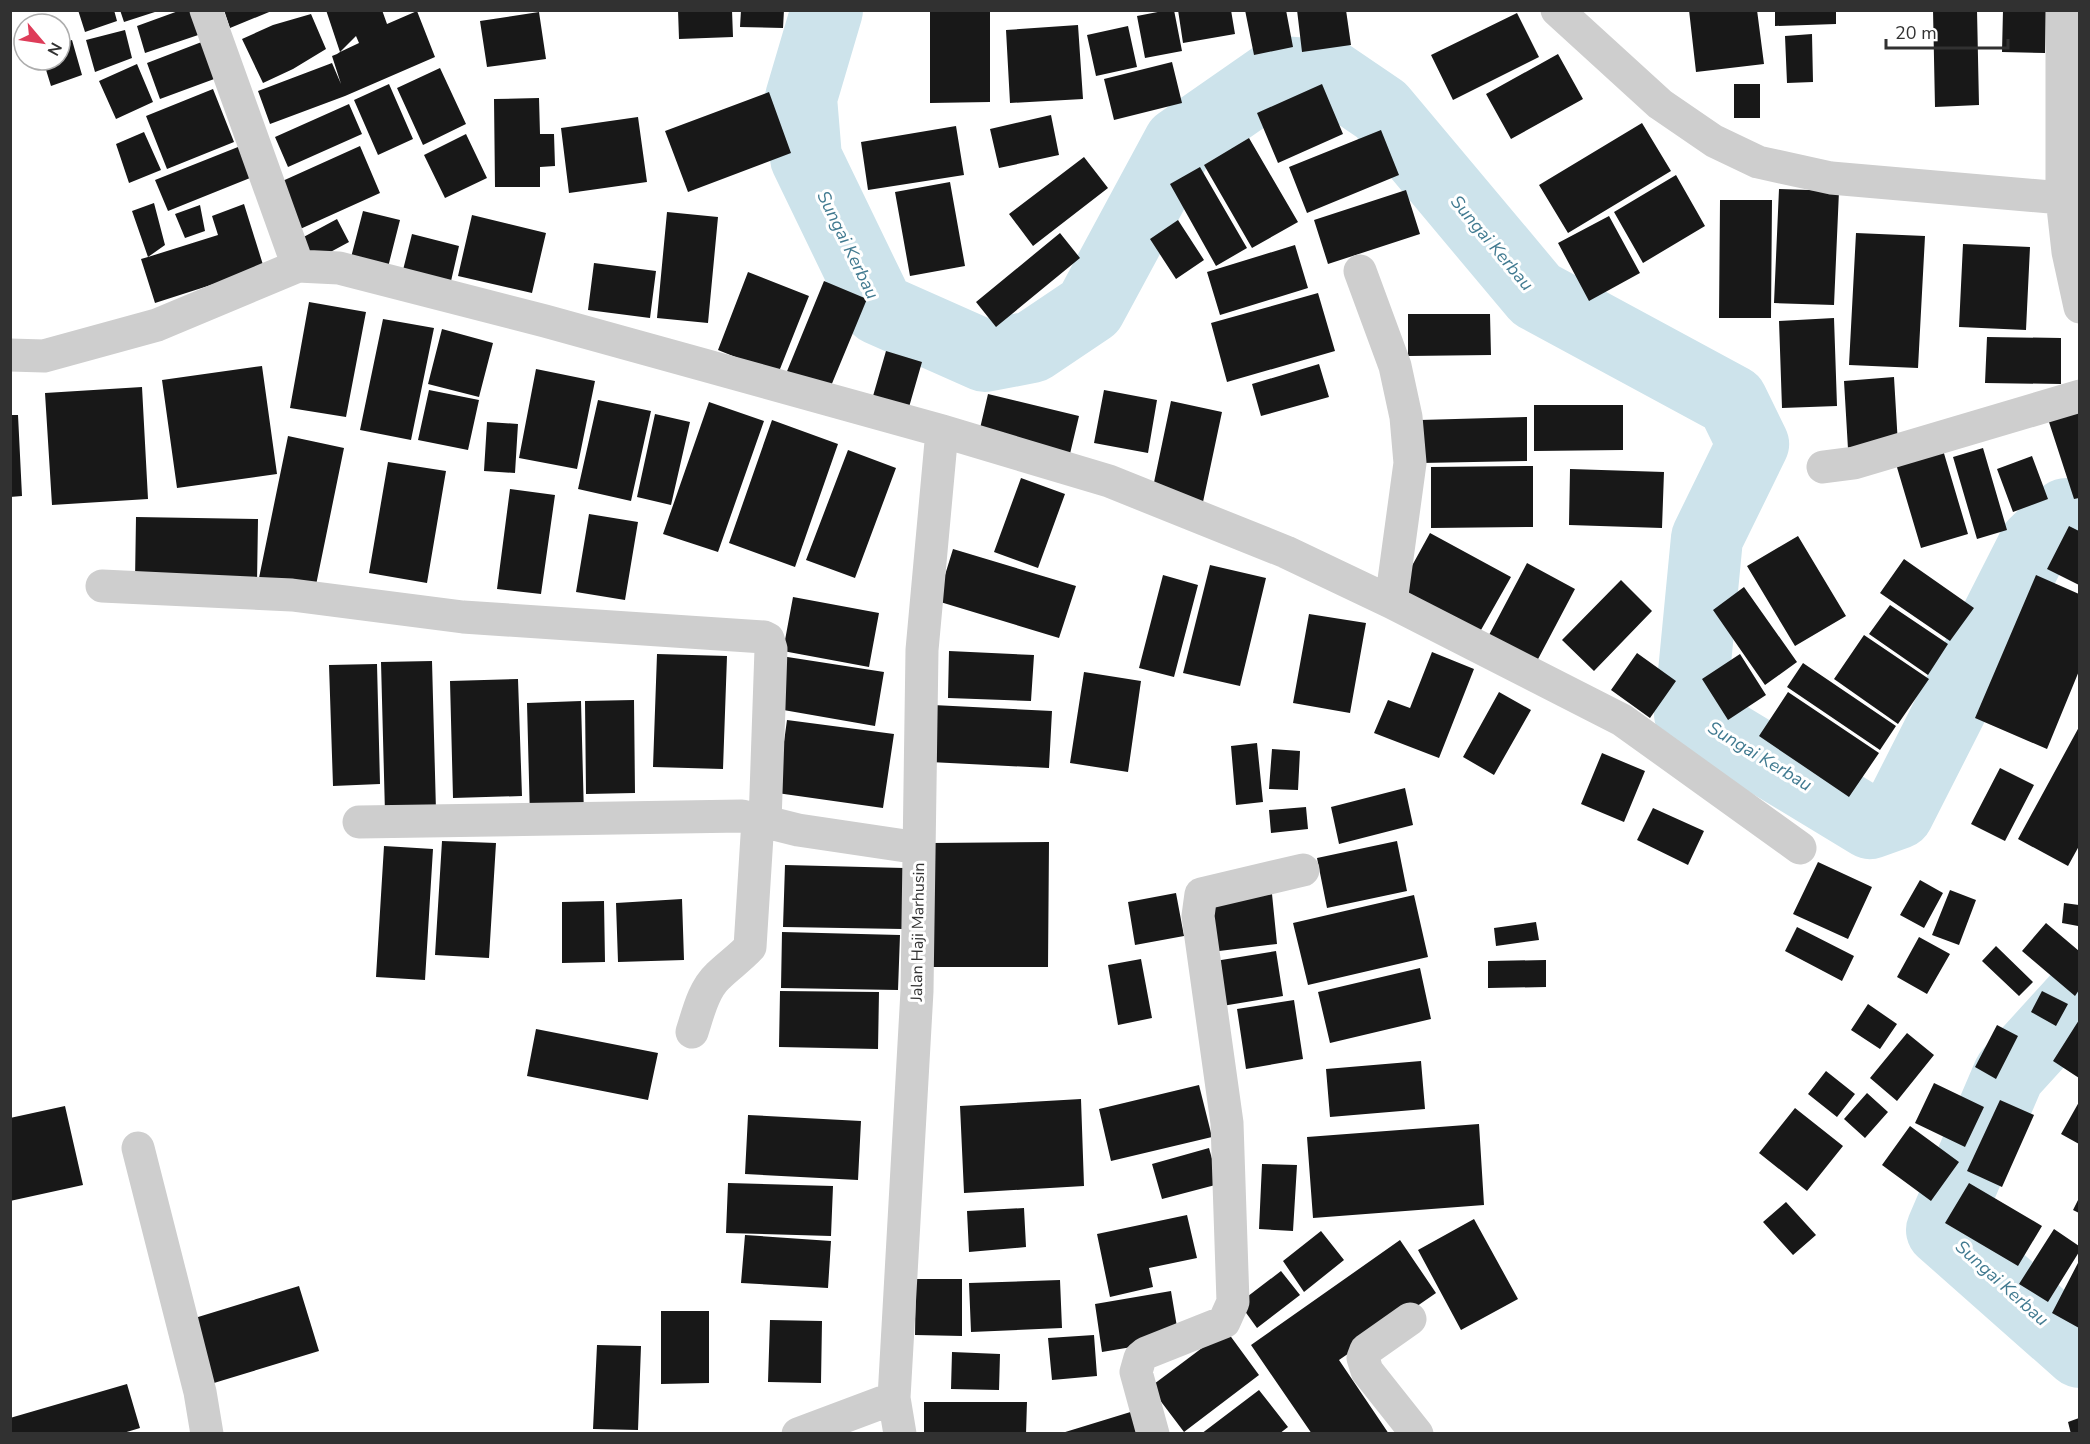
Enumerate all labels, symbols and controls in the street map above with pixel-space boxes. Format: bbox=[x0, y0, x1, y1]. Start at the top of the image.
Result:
north arrow bbox=[12, 12, 72, 72]
scale bar bbox=[1886, 12, 2008, 50]
text: 20 m bbox=[1895, 21, 1937, 45]
text: N bbox=[42, 38, 67, 59]
water label: Sungai Kerbau bbox=[811, 187, 885, 303]
water label: Sungai Kerbau bbox=[1445, 190, 1539, 296]
water label: Sungai Kerbau bbox=[1703, 715, 1817, 797]
street label: Jalan Haji Marhusin bbox=[906, 862, 930, 1003]
water label: Sungai Kerbau bbox=[1950, 1235, 2054, 1331]

